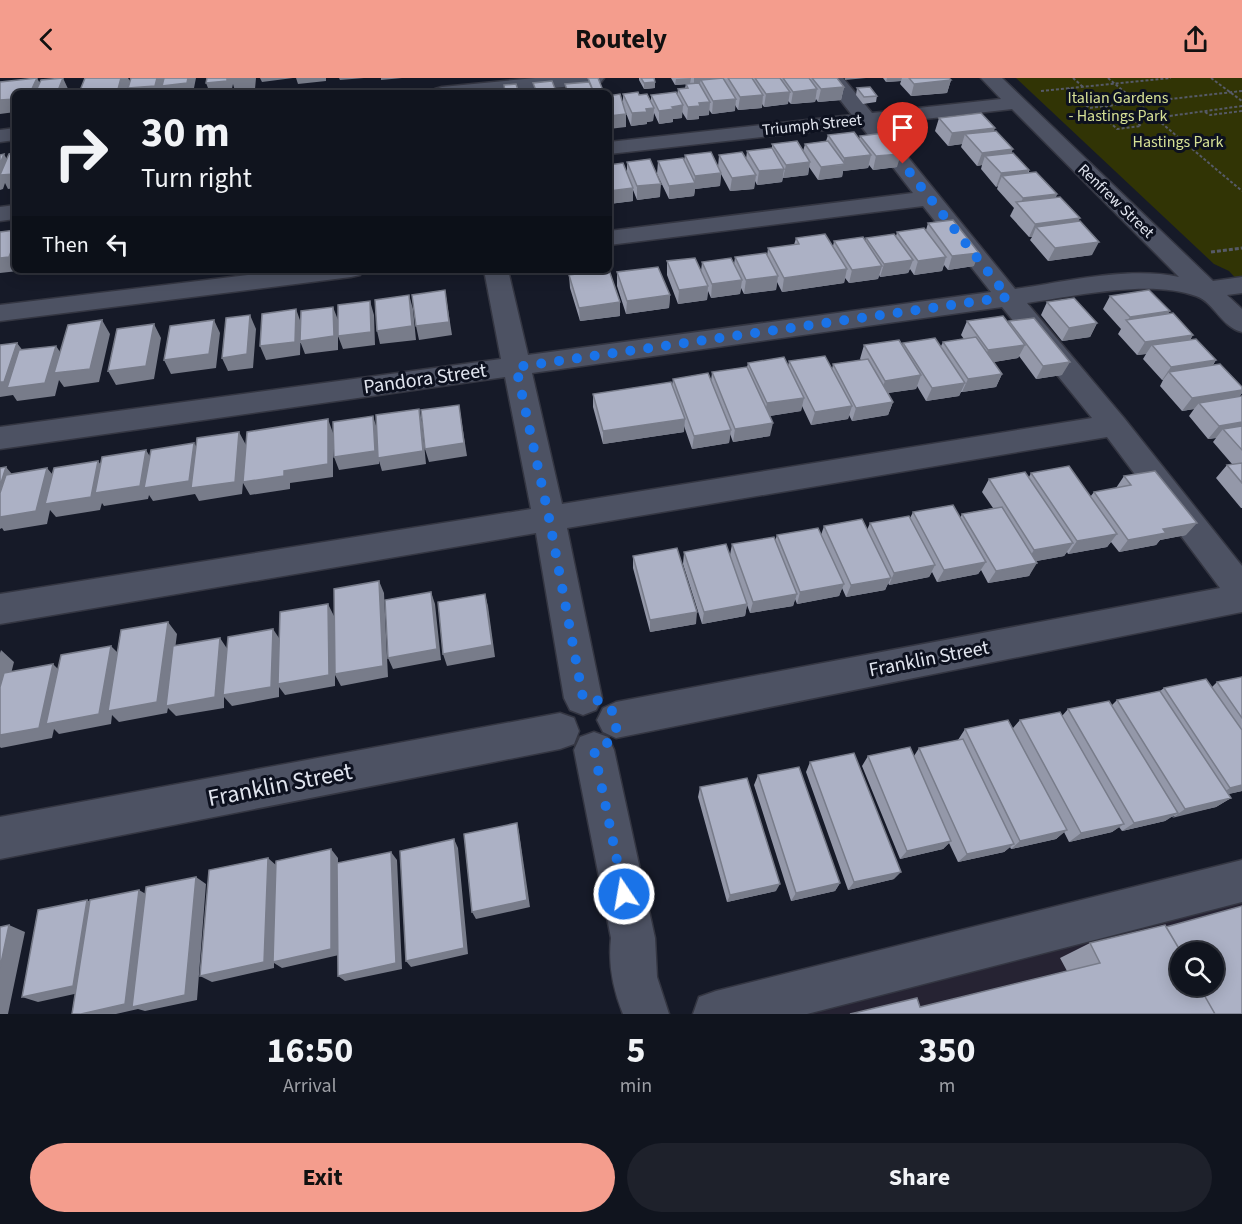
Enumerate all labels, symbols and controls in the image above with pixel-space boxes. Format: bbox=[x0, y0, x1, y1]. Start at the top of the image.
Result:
text: Routely bbox=[575, 20, 667, 59]
icon: back bbox=[30, 23, 63, 56]
icon: share bbox=[1179, 23, 1212, 56]
park label: Italian Gardens - Hastings Park bbox=[1068, 87, 1169, 127]
pin bbox=[877, 102, 928, 164]
text: 30 m bbox=[141, 103, 230, 163]
street label: Triumph Street bbox=[761, 109, 864, 141]
icon: arrive bbox=[886, 111, 919, 144]
icon: right bbox=[42, 114, 120, 192]
park label: Hastings Park bbox=[1133, 131, 1224, 153]
text: Turn right bbox=[141, 159, 252, 198]
street label: Renfrew Street bbox=[1073, 159, 1159, 244]
icon: left bbox=[101, 228, 134, 261]
text: Then bbox=[42, 229, 89, 261]
street label: Pandora Street bbox=[362, 356, 489, 401]
street label: Franklin Street bbox=[866, 634, 992, 684]
street label: Franklin Street bbox=[205, 754, 355, 816]
position arrow bbox=[592, 862, 656, 926]
map controls bbox=[1170, 942, 1224, 996]
button: search bbox=[1170, 942, 1224, 996]
text: 16:50 bbox=[266, 1025, 353, 1076]
text: 5 bbox=[626, 1025, 645, 1076]
text: 350 bbox=[919, 1025, 976, 1076]
text: Arrival bbox=[283, 1072, 337, 1100]
text: min bbox=[620, 1072, 652, 1100]
text: m bbox=[939, 1072, 955, 1100]
button: Exit bbox=[30, 1143, 615, 1212]
button: Share bbox=[627, 1143, 1212, 1212]

